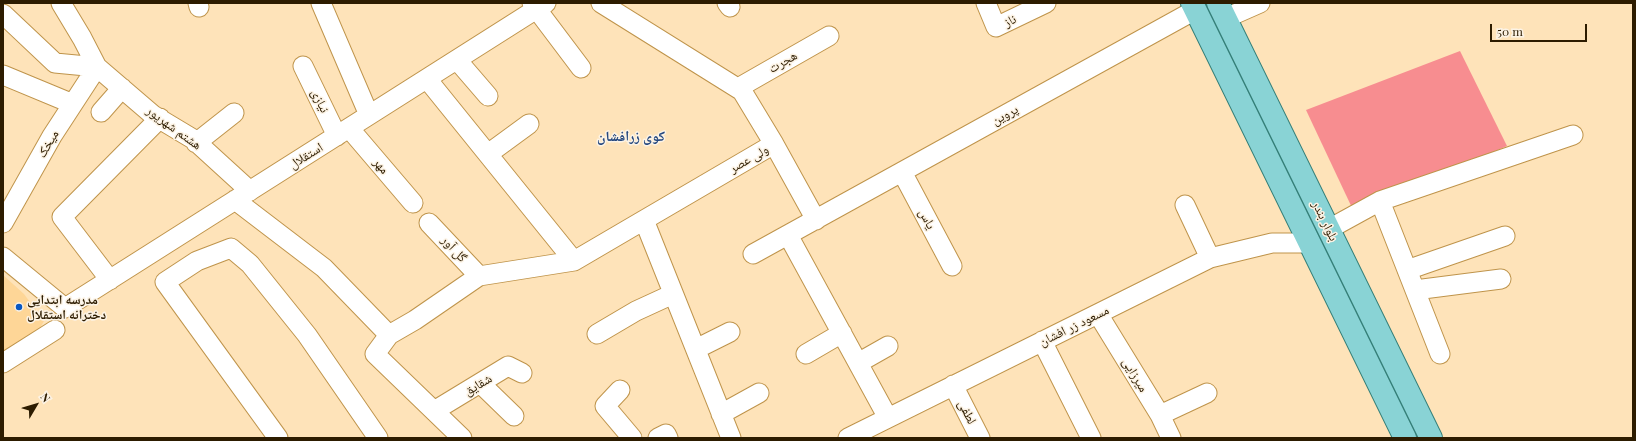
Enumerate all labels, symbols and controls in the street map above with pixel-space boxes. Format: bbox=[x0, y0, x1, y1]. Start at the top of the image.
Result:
street label: ناز bbox=[1001, 11, 1019, 31]
scale bar bbox=[1492, 16, 1589, 42]
text: 50 m bbox=[1497, 23, 1523, 39]
street label: هجرت bbox=[766, 48, 800, 76]
street label: نیازی bbox=[308, 87, 332, 115]
street label: پروین bbox=[989, 101, 1021, 129]
street label: هشتم شهریور bbox=[143, 103, 205, 153]
street label: میخک bbox=[34, 127, 62, 161]
district label: کوی زرافشان bbox=[597, 129, 665, 145]
street label: استقلال bbox=[286, 140, 326, 172]
street label: ولی عصر bbox=[727, 142, 771, 176]
street label: مهر bbox=[370, 155, 392, 177]
street label: بلوار بندر bbox=[1309, 198, 1341, 244]
street label: یاس bbox=[915, 206, 939, 232]
street label: گل آور bbox=[438, 233, 470, 265]
place label: مدرسه ابتدایی دخترانه استقلال bbox=[27, 292, 106, 323]
marker: مدرسه ابتدایی دخترانه استقلال bbox=[14, 302, 24, 312]
street label: مسعود زر افشان bbox=[1036, 302, 1112, 350]
street label: میرزایی bbox=[1119, 355, 1151, 395]
street label: شقایق bbox=[461, 371, 495, 399]
north arrow bbox=[16, 385, 56, 425]
text: N bbox=[37, 390, 54, 405]
street label: لطفی bbox=[954, 397, 980, 427]

